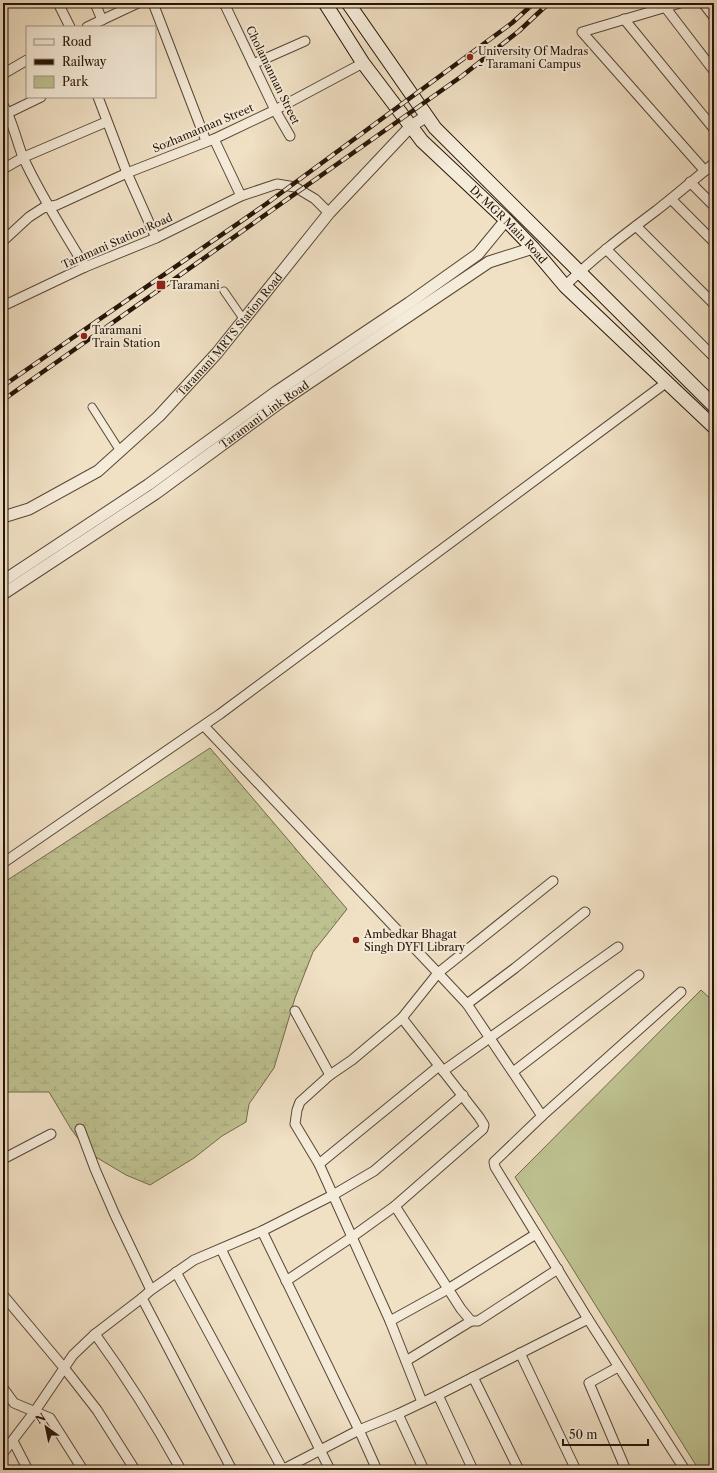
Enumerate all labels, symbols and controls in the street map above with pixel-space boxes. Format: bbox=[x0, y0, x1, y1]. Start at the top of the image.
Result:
street label: Cholamannan Street bbox=[243, 23, 303, 127]
legend bbox=[26, 26, 156, 98]
text: Road bbox=[62, 34, 92, 49]
place label: University Of Madras - Taramani Campus bbox=[478, 44, 588, 71]
marker: University Of Madras - Taramani Campus bbox=[465, 52, 475, 62]
text: Railway bbox=[62, 54, 107, 69]
text: Park bbox=[62, 74, 89, 89]
street label: Sozhamannan Street bbox=[150, 100, 256, 156]
street label: Dr MGR Main Road bbox=[467, 183, 550, 266]
street label: Taramani Station Road bbox=[59, 210, 175, 272]
street label: Taramani MRTS Station Road bbox=[174, 270, 286, 399]
place label: Taramani bbox=[170, 278, 220, 292]
marker: Taramani bbox=[155, 279, 167, 291]
place label: Taramani Train Station bbox=[92, 323, 160, 350]
marker: Taramani Train Station bbox=[79, 331, 89, 341]
street label: Taramani Link Road bbox=[217, 378, 312, 451]
place label: Ambedkar Bhagat Singh DYFI Library bbox=[363, 927, 466, 954]
marker: Ambedkar Bhagat Singh DYFI Library bbox=[351, 935, 361, 945]
north arrow bbox=[26, 1407, 66, 1447]
text: N bbox=[33, 1410, 49, 1427]
scale bar bbox=[563, 1421, 648, 1447]
text: 50 m bbox=[569, 1427, 598, 1442]

